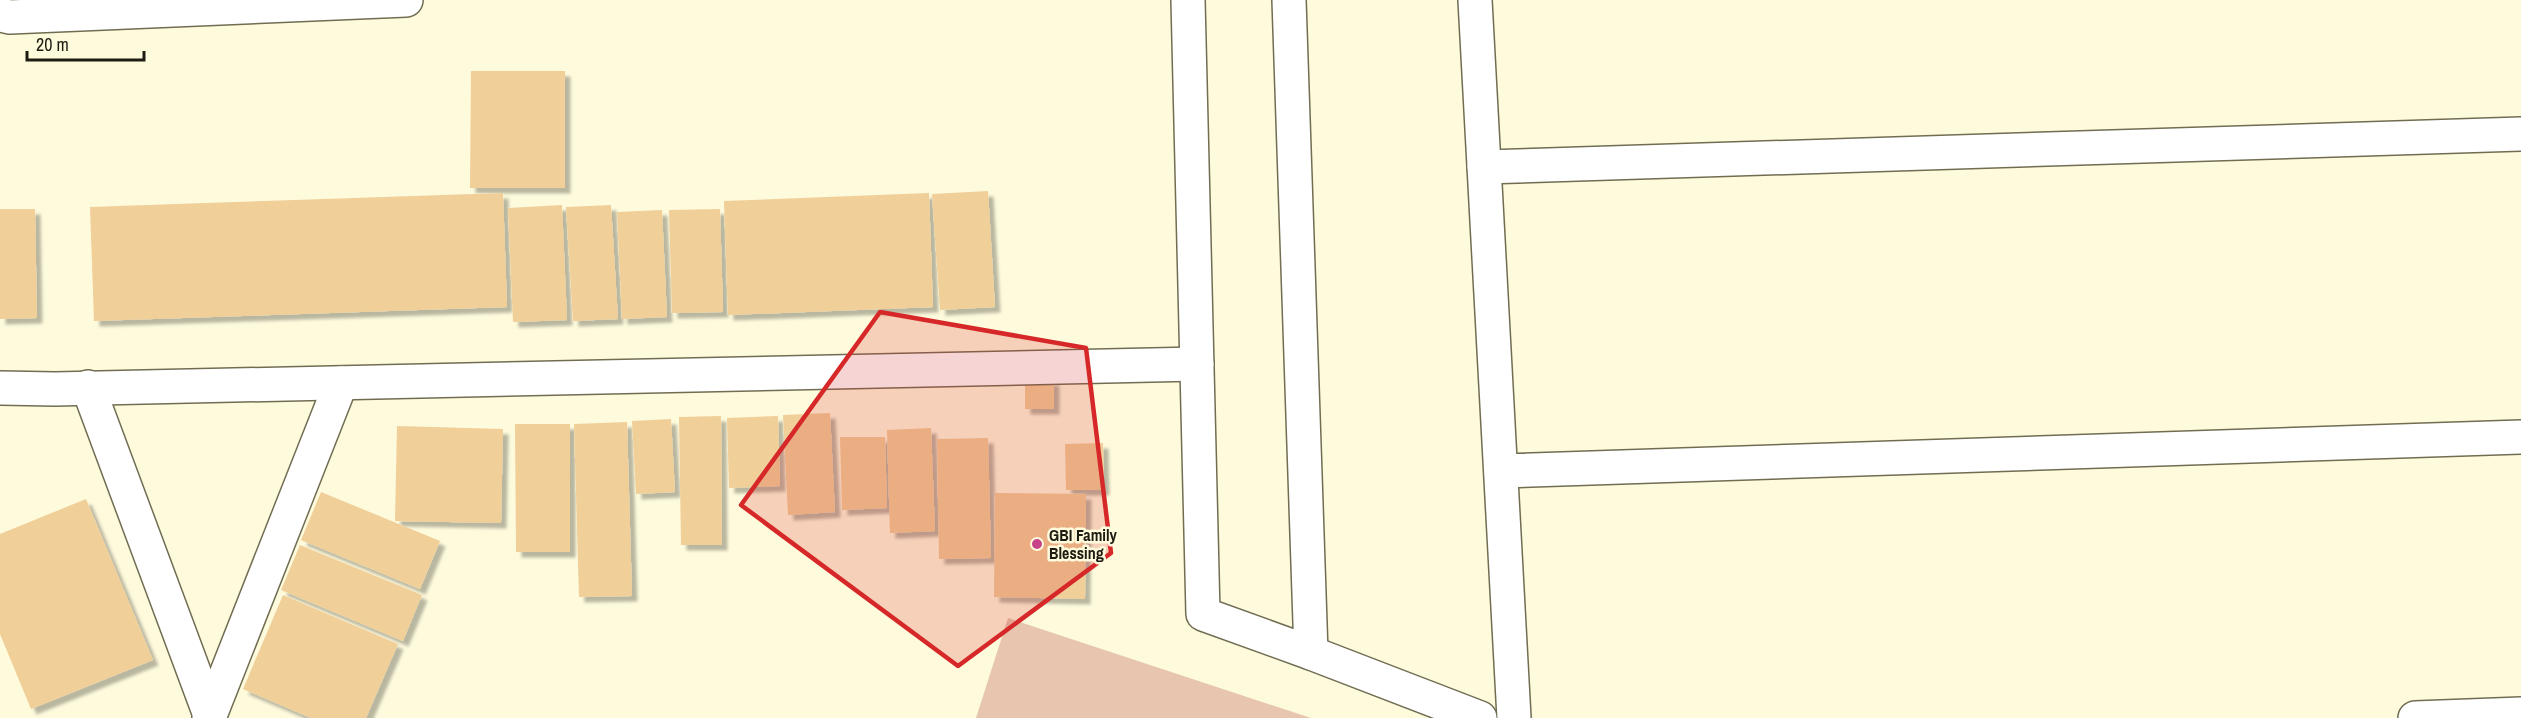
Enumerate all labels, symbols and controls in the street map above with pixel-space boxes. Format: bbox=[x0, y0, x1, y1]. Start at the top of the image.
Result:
scale bar bbox=[27, 24, 144, 62]
text: 20 m bbox=[36, 32, 69, 57]
place label: GBI Family Blessing bbox=[1049, 524, 1118, 564]
marker: GBI Family Blessing bbox=[1030, 537, 1044, 551]

